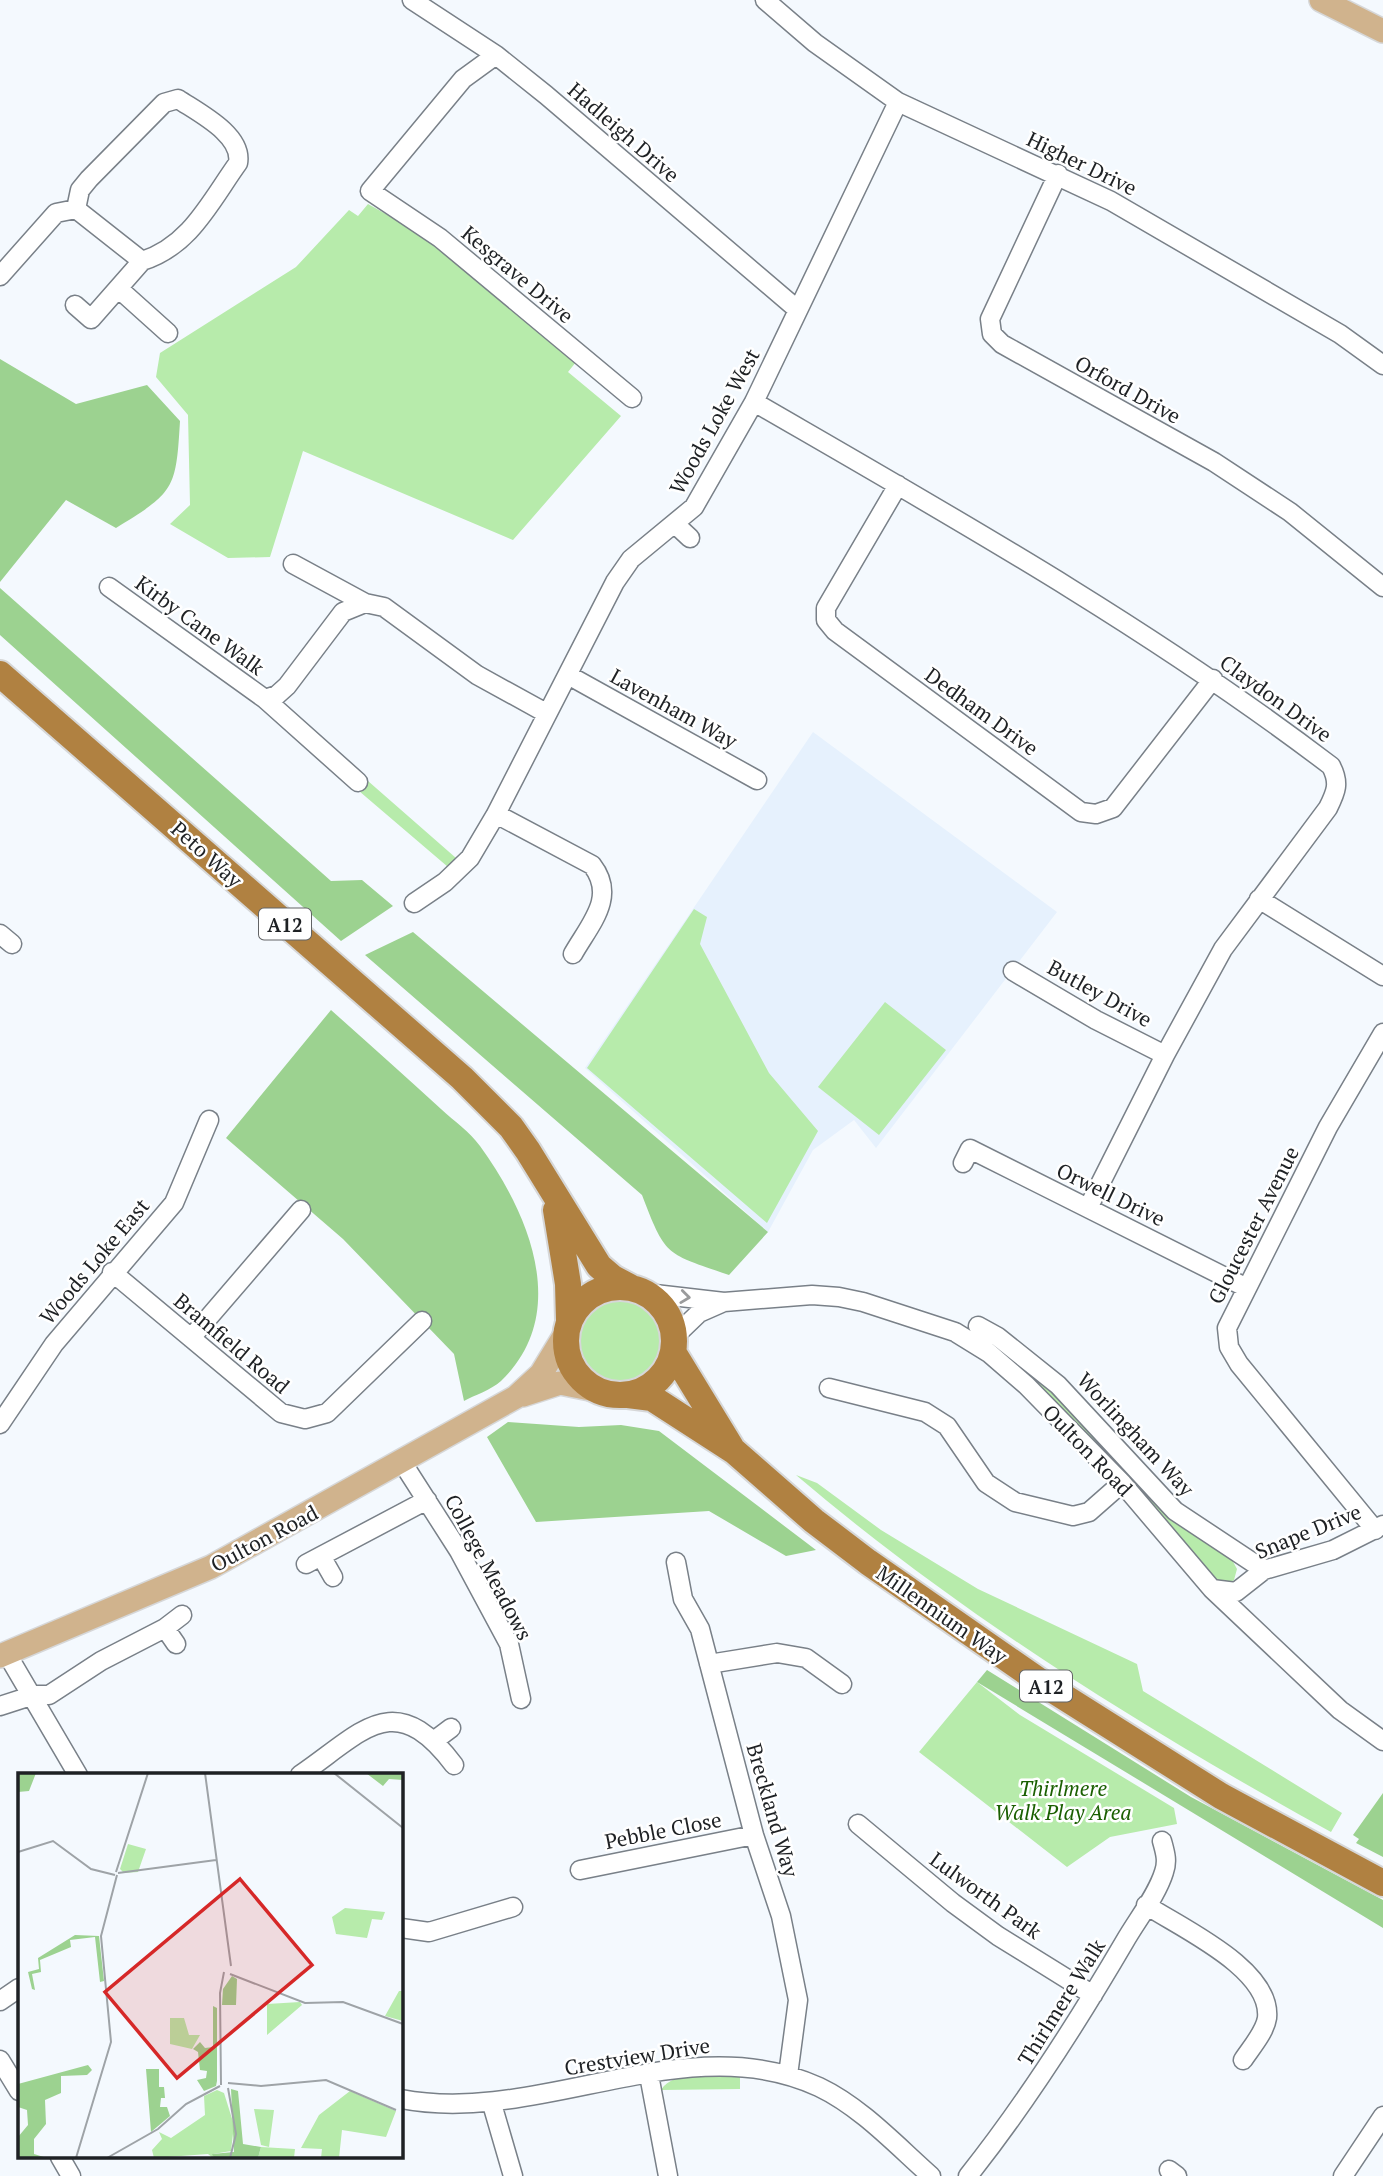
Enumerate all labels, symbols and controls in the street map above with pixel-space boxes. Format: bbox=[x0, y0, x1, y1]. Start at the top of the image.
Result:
street label: Hadleigh Drive bbox=[562, 76, 686, 188]
street label: Higher Drive bbox=[1022, 124, 1142, 202]
street label: Kesgrave Drive bbox=[456, 219, 580, 329]
street label: Woods Loke West bbox=[662, 343, 766, 499]
street label: Orford Drive bbox=[1070, 348, 1186, 430]
street label: Kirby Cane Walk bbox=[130, 569, 270, 681]
street label: Claydon Drive bbox=[1214, 648, 1338, 748]
street label: Dedham Drive bbox=[920, 660, 1044, 762]
street label: Lavenham Way bbox=[606, 662, 743, 755]
street label: Peto Way bbox=[166, 815, 249, 894]
road number: A12 bbox=[259, 908, 311, 940]
street label: Butley Drive bbox=[1043, 953, 1157, 1033]
street label: Gloucester Avenue bbox=[1201, 1141, 1305, 1309]
street label: Orwell Drive bbox=[1052, 1156, 1170, 1232]
street label: Woods Loke East bbox=[33, 1192, 155, 1330]
street label: Bramfield Road bbox=[168, 1286, 296, 1400]
one-way arrow bbox=[679, 1289, 691, 1304]
street label: Worlingham Way bbox=[1071, 1366, 1201, 1502]
street label: Oulton Road bbox=[1037, 1398, 1139, 1502]
street label: College Meadows bbox=[439, 1489, 539, 1645]
street label: Snape Drive bbox=[1251, 1497, 1365, 1565]
street label: Oulton Road bbox=[205, 1498, 323, 1578]
street label: Millennium Way bbox=[871, 1558, 1013, 1670]
road number: A12 bbox=[1020, 1670, 1072, 1702]
street label: Breckland Way bbox=[741, 1740, 806, 1880]
inset map bbox=[18, 1773, 402, 2158]
park label: Thirlmere Walk Play Area bbox=[994, 1774, 1132, 1826]
street label: Pebble Close bbox=[602, 1805, 724, 1855]
street label: Lulworth Park bbox=[924, 1845, 1048, 1945]
street label: Thirlmere Walk bbox=[1011, 1933, 1111, 2071]
street label: Crestview Drive bbox=[562, 2031, 712, 2081]

